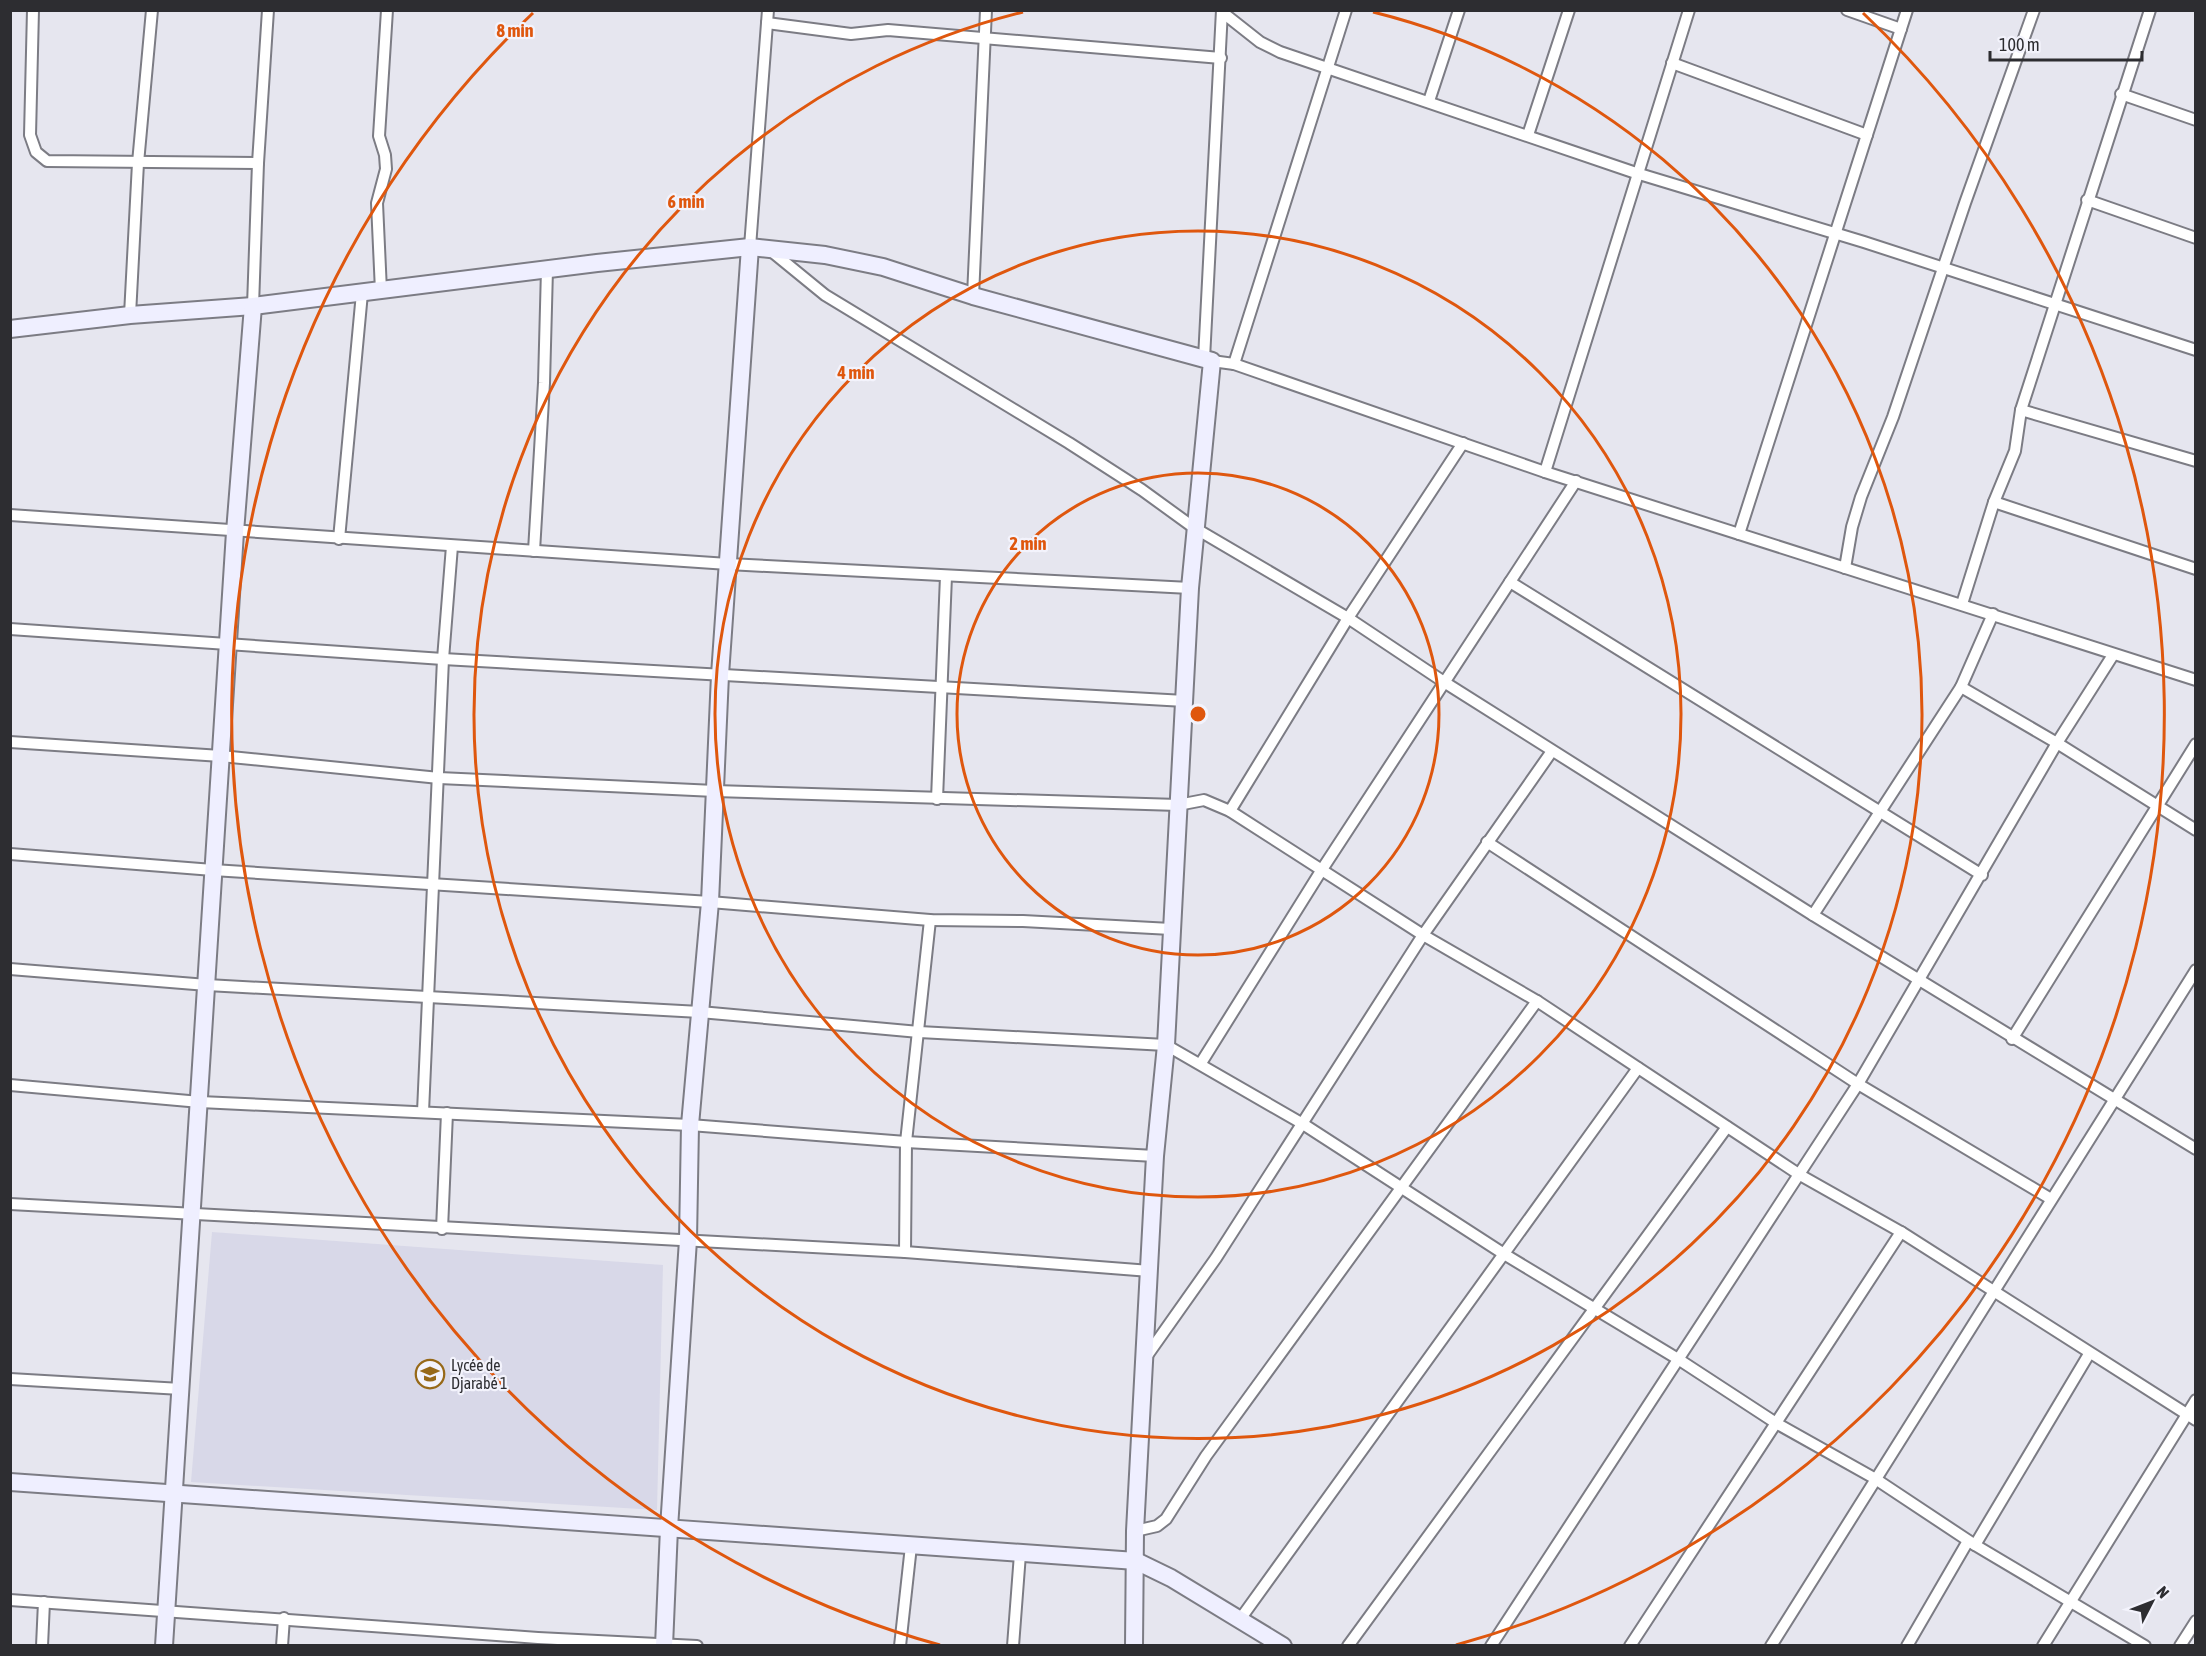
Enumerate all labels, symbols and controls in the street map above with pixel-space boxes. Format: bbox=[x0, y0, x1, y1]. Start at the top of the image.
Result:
text: 8 min bbox=[497, 20, 534, 41]
scale bar bbox=[1990, 24, 2142, 62]
text: 100 m bbox=[1999, 34, 2040, 55]
text: 6 min bbox=[668, 191, 705, 212]
text: 4 min bbox=[837, 362, 875, 383]
text: 2 min bbox=[1010, 533, 1047, 554]
centre of rings bbox=[1188, 704, 1208, 724]
place label: Lycée de Djarabé 1 bbox=[451, 1356, 507, 1393]
school or university icon: Lycée de Djarabé 1 bbox=[414, 1358, 446, 1390]
north arrow bbox=[2122, 1572, 2182, 1632]
text: N bbox=[2153, 1582, 2173, 1601]

